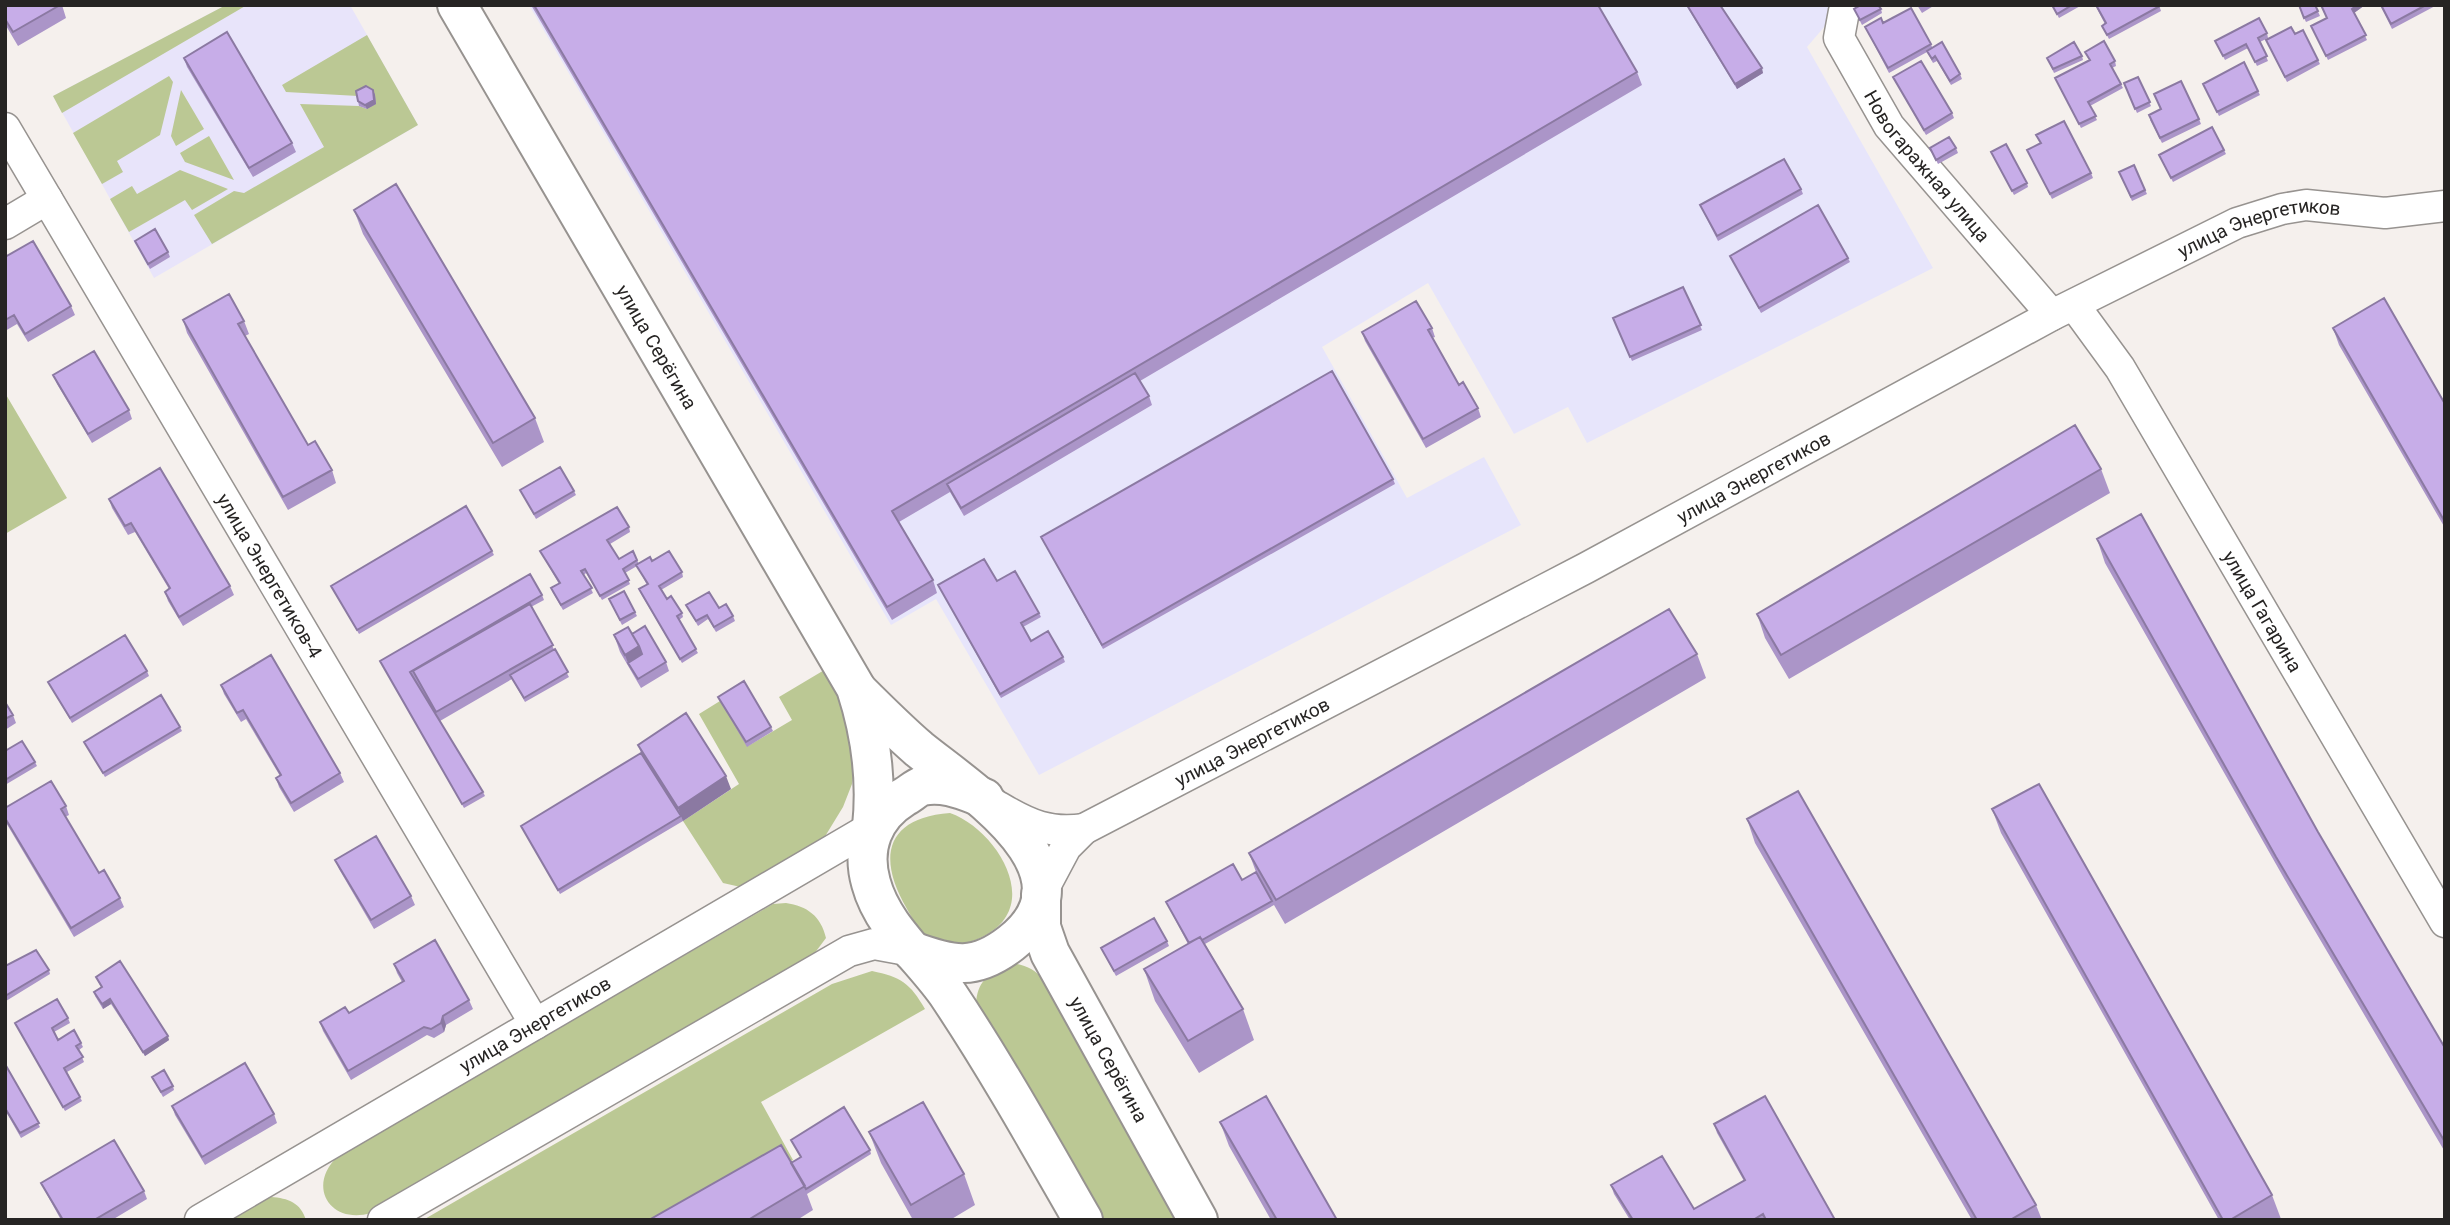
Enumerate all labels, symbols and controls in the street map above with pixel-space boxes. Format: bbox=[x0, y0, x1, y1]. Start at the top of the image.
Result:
street label: Новогаражная улица bbox=[1859, 86, 1995, 247]
street label: улица Энергетиков bbox=[2174, 194, 2342, 263]
street label: улица Серёгина bbox=[611, 281, 702, 414]
street label: улица Энергетиков bbox=[1673, 427, 1834, 528]
street label: улица Энергетиков-4 bbox=[212, 489, 327, 662]
street label: улица Гагарина bbox=[2218, 547, 2307, 676]
street label: улица Энергетиков bbox=[1171, 692, 1333, 792]
street label: улица Энергетиков bbox=[456, 971, 615, 1078]
street label: улица Серёгина bbox=[1064, 993, 1153, 1126]

